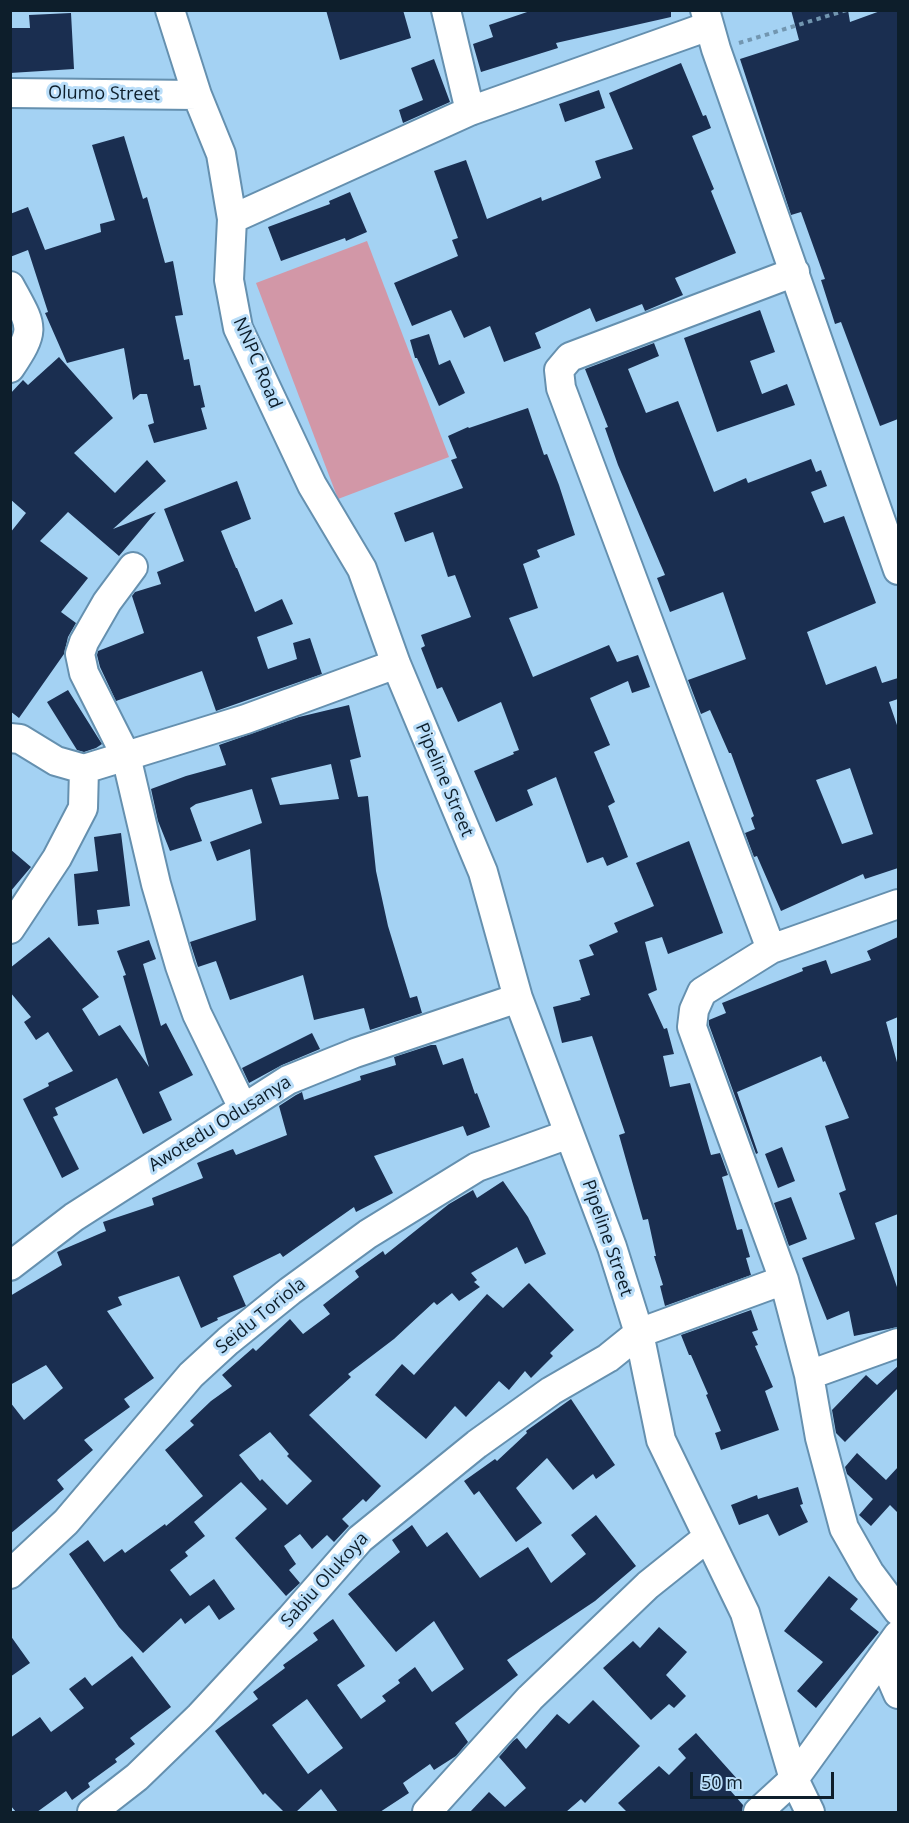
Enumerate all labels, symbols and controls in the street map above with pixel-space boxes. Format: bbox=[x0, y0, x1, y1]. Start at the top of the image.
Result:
street label: Olumo Street bbox=[48, 82, 160, 106]
street label: NNPC Road bbox=[228, 314, 286, 412]
street label: Pipeline Street bbox=[410, 720, 478, 840]
street label: Awotedu Odusanya bbox=[145, 1071, 295, 1177]
street label: Pipeline Street bbox=[577, 1177, 637, 1299]
street label: Seidu Toriola bbox=[212, 1273, 310, 1359]
street label: Sabiu Olukoya bbox=[277, 1528, 373, 1632]
scale bar bbox=[693, 1760, 837, 1798]
text: 50 m bbox=[701, 1770, 743, 1794]

